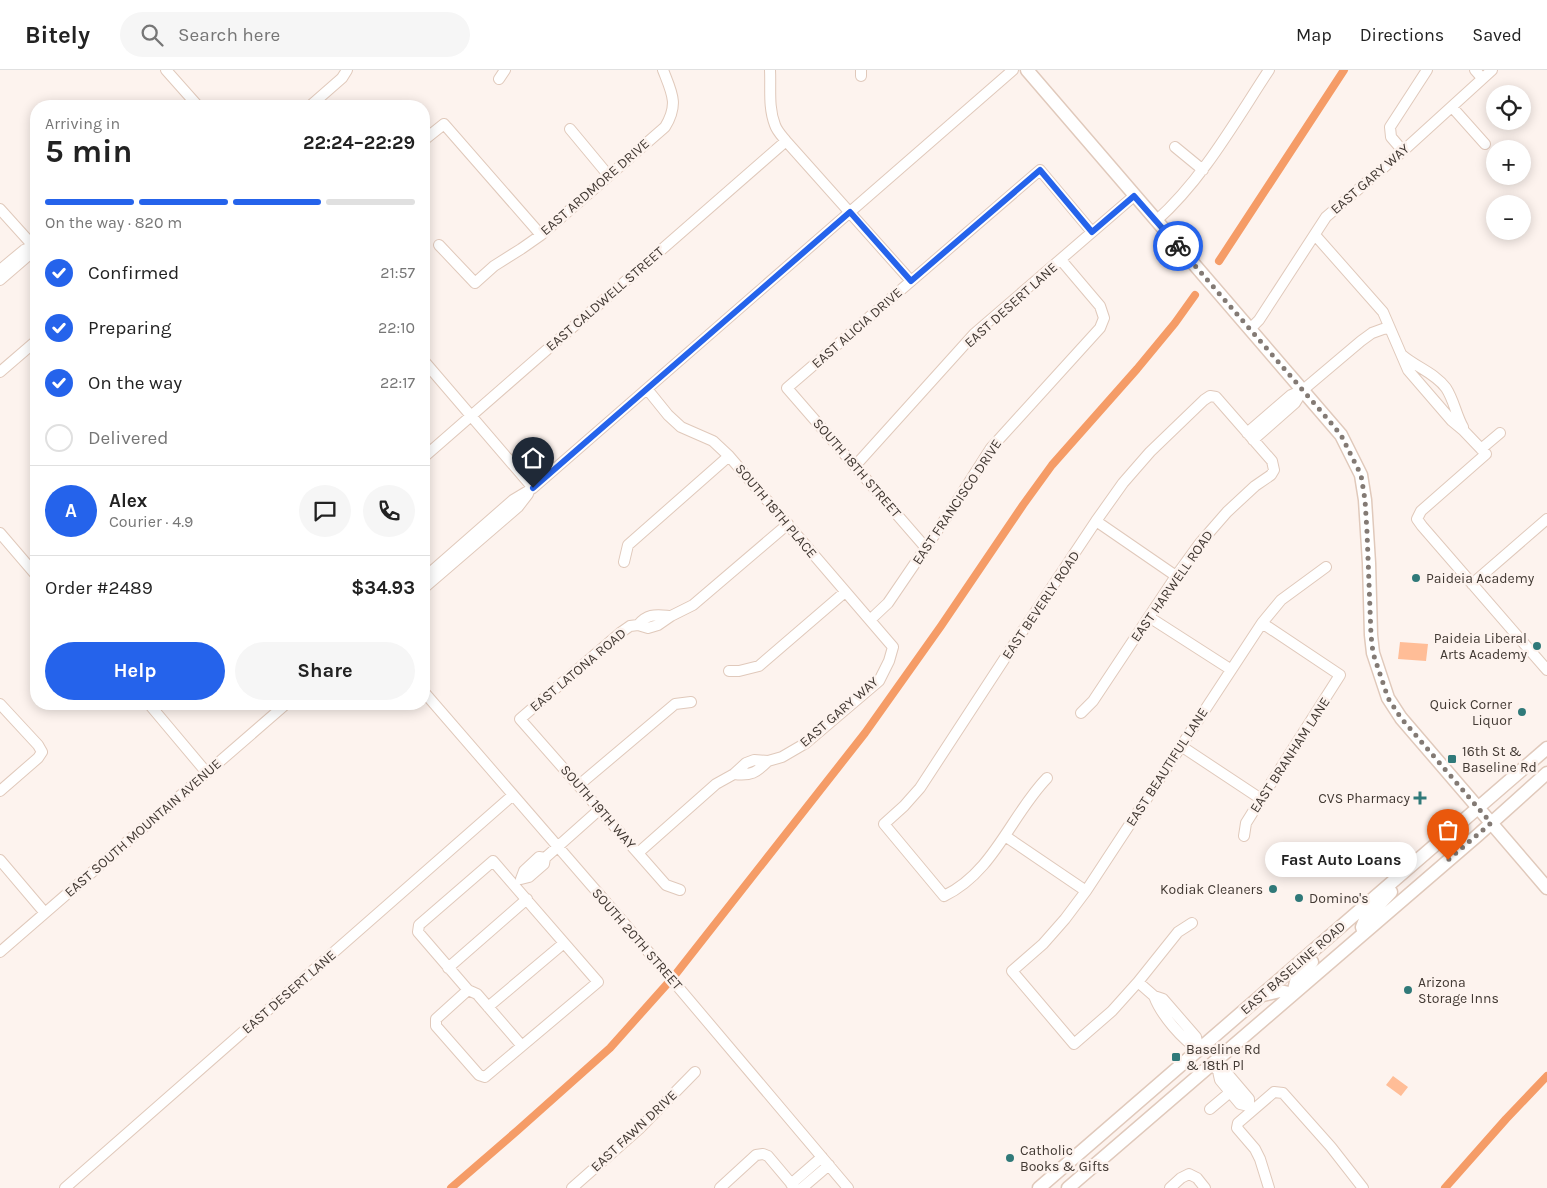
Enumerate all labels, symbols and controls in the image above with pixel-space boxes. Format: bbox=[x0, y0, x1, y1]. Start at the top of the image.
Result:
search box bbox=[120, 12, 470, 57]
text: Bitely bbox=[25, 21, 90, 49]
icon: search bbox=[138, 21, 166, 49]
text: Search here bbox=[178, 24, 280, 46]
text: Map bbox=[1296, 24, 1332, 46]
text: Directions bbox=[1360, 24, 1444, 46]
text: Saved bbox=[1472, 24, 1522, 46]
map controls bbox=[1486, 85, 1531, 240]
button: locate bbox=[1486, 85, 1531, 130]
text: Arriving in bbox=[45, 114, 120, 133]
text: 22:24–22:29 bbox=[303, 132, 415, 154]
text: 5 min bbox=[45, 133, 133, 170]
street label: EAST ARDMORE DRIVE bbox=[537, 135, 653, 239]
street label: EAST GARY WAY bbox=[1327, 140, 1413, 218]
button: + bbox=[1486, 140, 1531, 185]
button: − bbox=[1486, 195, 1531, 240]
text: On the way · 820 m bbox=[45, 213, 182, 232]
courier bbox=[1153, 221, 1203, 271]
icon: bike bbox=[1164, 232, 1192, 260]
street label: EAST CALDWELL STREET bbox=[543, 243, 667, 355]
icon: check bbox=[45, 259, 73, 287]
street label: EAST DESERT LANE bbox=[961, 259, 1061, 351]
text: Confirmed bbox=[88, 262, 179, 284]
text: 21:57 bbox=[380, 263, 415, 282]
street label: EAST ALICIA DRIVE bbox=[808, 284, 906, 372]
icon: check bbox=[45, 314, 73, 342]
text: Preparing bbox=[88, 317, 171, 339]
text: 22:10 bbox=[378, 318, 415, 337]
icon: check bbox=[45, 369, 73, 397]
text: On the way bbox=[88, 372, 182, 394]
text: 22:17 bbox=[380, 373, 415, 392]
street label: SOUTH 18TH STREET bbox=[809, 415, 905, 521]
text: Delivered bbox=[88, 427, 168, 449]
street label: EAST FRANCISCO DRIVE bbox=[909, 436, 1005, 568]
pin bbox=[512, 437, 554, 488]
icon: home bbox=[519, 444, 547, 472]
street label: SOUTH 18TH PLACE bbox=[732, 460, 820, 562]
button: chat bbox=[299, 485, 351, 537]
button: phone bbox=[363, 485, 415, 537]
text: Alex bbox=[109, 490, 147, 512]
text: A bbox=[65, 500, 77, 522]
text: Courier · 4.9 bbox=[109, 512, 193, 531]
street label: EAST HARWELL ROAD bbox=[1127, 527, 1217, 645]
street label: EAST BEVERLY ROAD bbox=[998, 548, 1084, 662]
place label: Paideia Academy bbox=[1426, 570, 1535, 587]
marker: Paideia Academy bbox=[1410, 572, 1422, 584]
text: Order #2489 bbox=[45, 577, 153, 599]
text: $34.93 bbox=[351, 577, 415, 599]
street label: EAST LATONA ROAD bbox=[526, 625, 630, 715]
place label: Paideia Liberal Arts Academy bbox=[1434, 630, 1527, 663]
marker: Paideia Liberal Arts Academy bbox=[1531, 640, 1543, 652]
button: Help bbox=[45, 642, 225, 700]
button: Share bbox=[235, 642, 415, 700]
street label: EAST GARY WAY bbox=[796, 673, 882, 751]
street label: EAST BRANHAM LANE bbox=[1246, 694, 1334, 816]
place label: Quick Corner Liquor bbox=[1430, 696, 1513, 729]
street label: EAST BEAUTIFUL LANE bbox=[1122, 705, 1212, 829]
marker: Quick Corner Liquor bbox=[1516, 706, 1528, 718]
place label: 16th St & Baseline Rd bbox=[1462, 743, 1537, 776]
marker: 16th St & Baseline Rd bbox=[1446, 753, 1458, 765]
street label: EAST SOUTH MOUNTAIN AVENUE bbox=[61, 755, 225, 901]
street label: SOUTH 19TH WAY bbox=[557, 761, 639, 853]
place label: CVS Pharmacy bbox=[1318, 790, 1410, 807]
marker: CVS Pharmacy bbox=[1414, 792, 1426, 804]
pin bbox=[1427, 809, 1469, 860]
icon: bag bbox=[1434, 816, 1462, 844]
callout: Fast Auto Loans bbox=[1266, 842, 1418, 878]
text: Fast Auto Loans bbox=[1281, 850, 1401, 869]
place label: Kodiak Cleaners bbox=[1160, 881, 1263, 898]
marker: Kodiak Cleaners bbox=[1267, 883, 1279, 895]
street label: SOUTH 20TH STREET bbox=[588, 885, 686, 993]
place label: Domino's bbox=[1309, 890, 1369, 907]
marker: Domino's bbox=[1293, 892, 1305, 904]
street label: EAST BASELINE ROAD bbox=[1237, 918, 1349, 1018]
street label: EAST DESERT LANE bbox=[238, 947, 340, 1037]
place label: Arizona Storage Inns bbox=[1418, 974, 1499, 1007]
marker: Arizona Storage Inns bbox=[1402, 984, 1414, 996]
place label: Baseline Rd & 18th Pl bbox=[1186, 1041, 1261, 1074]
marker: Baseline Rd & 18th Pl bbox=[1170, 1051, 1182, 1063]
street label: EAST FAWN DRIVE bbox=[587, 1087, 681, 1175]
place label: Catholic Books & Gifts bbox=[1020, 1142, 1109, 1175]
marker: Catholic Books & Gifts bbox=[1004, 1152, 1016, 1164]

